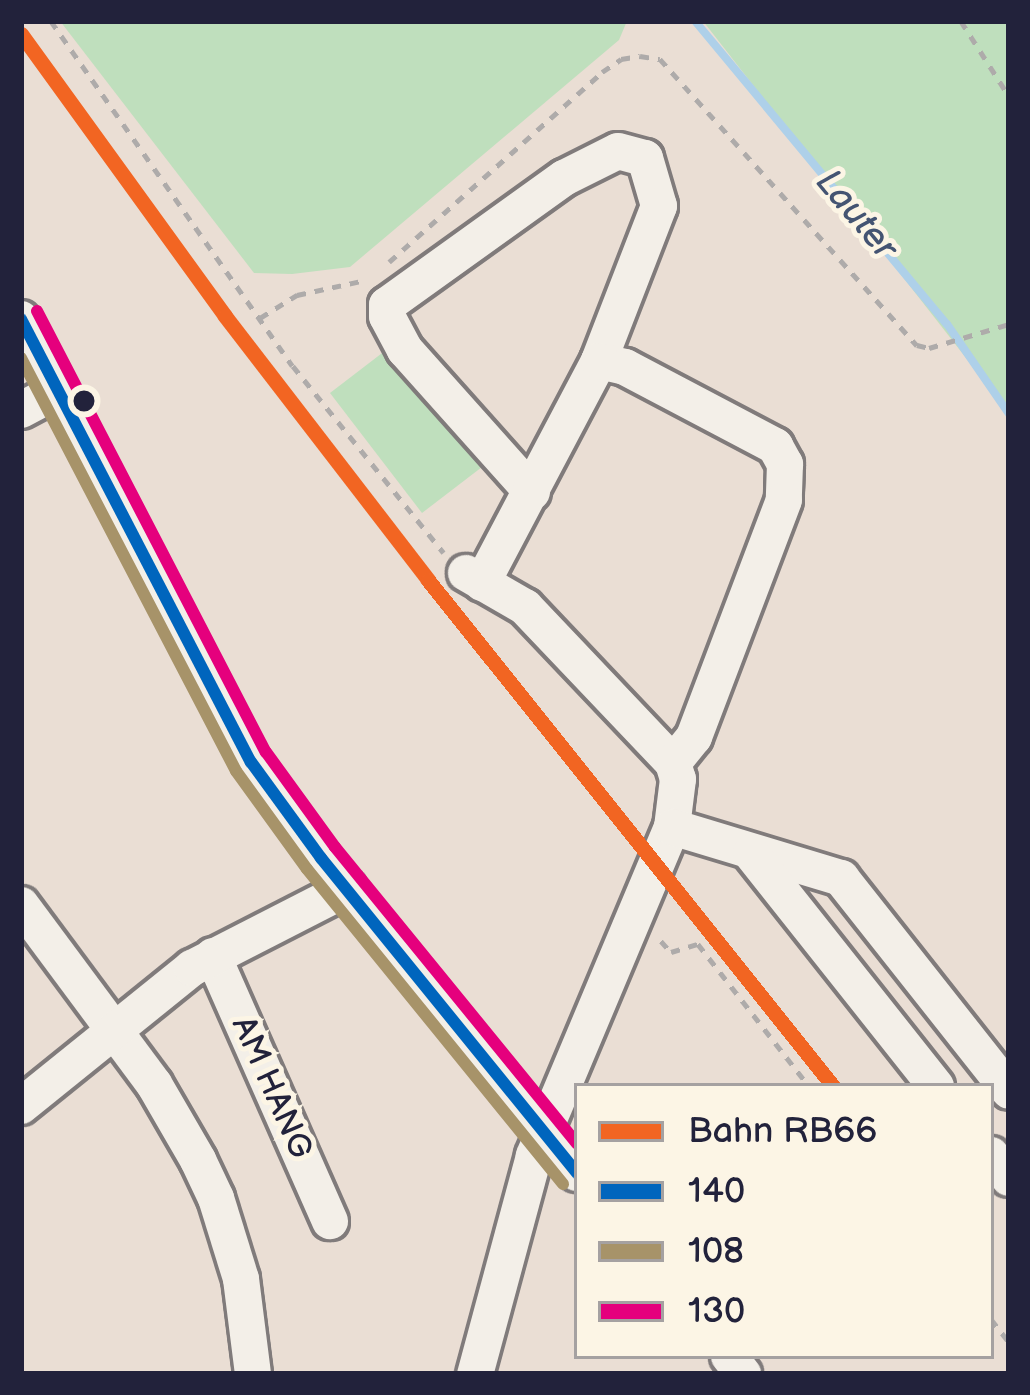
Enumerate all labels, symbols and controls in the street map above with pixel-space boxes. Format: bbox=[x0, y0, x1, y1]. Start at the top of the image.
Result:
water label: Lauter bbox=[806, 161, 906, 269]
unlabelled marker bbox=[73, 390, 95, 412]
street label: AM HANG bbox=[222, 1011, 320, 1165]
legend bbox=[574, 1083, 994, 1359]
text: Bahn RB66 bbox=[688, 1110, 877, 1153]
text: 140 bbox=[688, 1170, 745, 1213]
text: 108 bbox=[688, 1230, 744, 1273]
text: 130 bbox=[688, 1290, 745, 1333]

